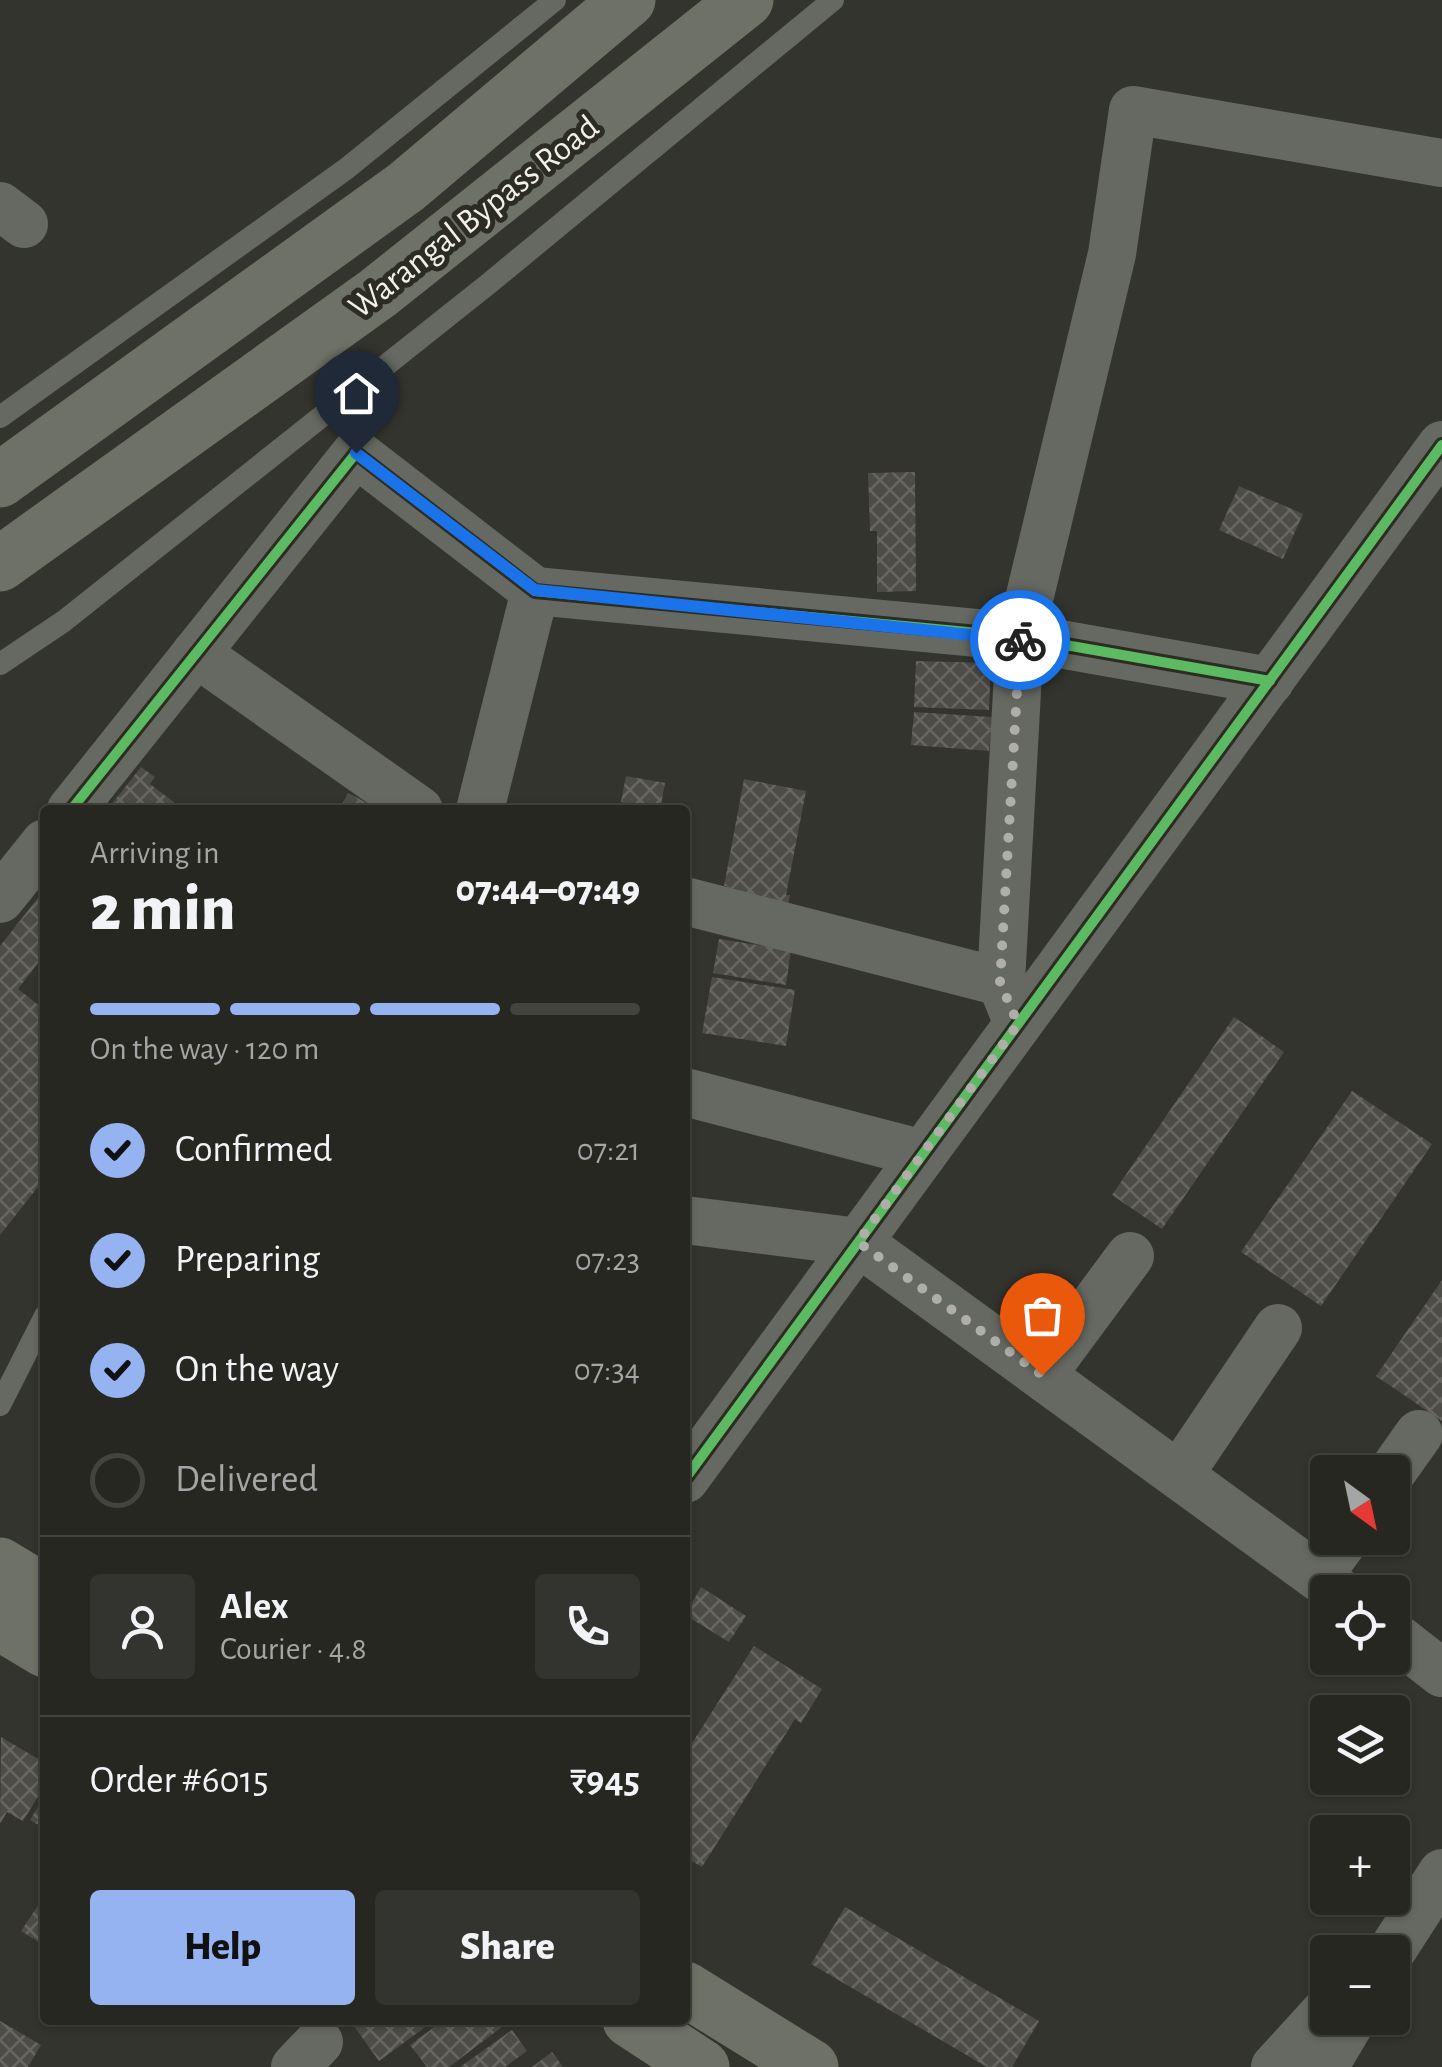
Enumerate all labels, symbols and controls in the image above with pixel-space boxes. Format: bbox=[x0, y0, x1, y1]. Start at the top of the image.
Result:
street label: Warangal Bypass Road bbox=[342, 109, 605, 325]
pin bbox=[314, 351, 399, 454]
icon: home bbox=[329, 366, 384, 421]
courier bbox=[970, 590, 1070, 690]
icon: bike bbox=[993, 613, 1048, 668]
text: Arriving in bbox=[90, 837, 219, 869]
text: 07:44–07:49 bbox=[455, 871, 640, 909]
text: 2 min bbox=[90, 877, 236, 942]
text: On the way · 120 m bbox=[90, 1033, 319, 1065]
icon: check bbox=[90, 1123, 145, 1178]
text: Confirmed bbox=[175, 1131, 332, 1169]
text: 07:21 bbox=[577, 1134, 640, 1166]
icon: check bbox=[90, 1233, 145, 1288]
text: Preparing bbox=[175, 1241, 320, 1279]
text: 07:23 bbox=[575, 1244, 640, 1276]
pin bbox=[1000, 1273, 1085, 1376]
icon: bag bbox=[1015, 1288, 1070, 1343]
icon: check bbox=[90, 1343, 145, 1398]
text: On the way bbox=[175, 1351, 339, 1389]
text: 07:34 bbox=[574, 1354, 640, 1386]
north arrow bbox=[1310, 1455, 1410, 1555]
map controls bbox=[1310, 1455, 1410, 2035]
text: Delivered bbox=[175, 1461, 318, 1499]
button: person bbox=[90, 1574, 195, 1679]
button: phone bbox=[535, 1574, 640, 1679]
button: locate bbox=[1310, 1575, 1410, 1675]
text: Alex bbox=[220, 1588, 289, 1626]
text: Courier · 4.8 bbox=[220, 1633, 367, 1665]
button: layers bbox=[1310, 1695, 1410, 1795]
text: Order #6015 bbox=[90, 1762, 269, 1800]
text: ₹945 bbox=[570, 1762, 640, 1800]
button: + bbox=[1310, 1815, 1410, 1915]
button: Help bbox=[90, 1890, 355, 2005]
button: Share bbox=[375, 1890, 640, 2005]
button: − bbox=[1310, 1935, 1410, 2035]

